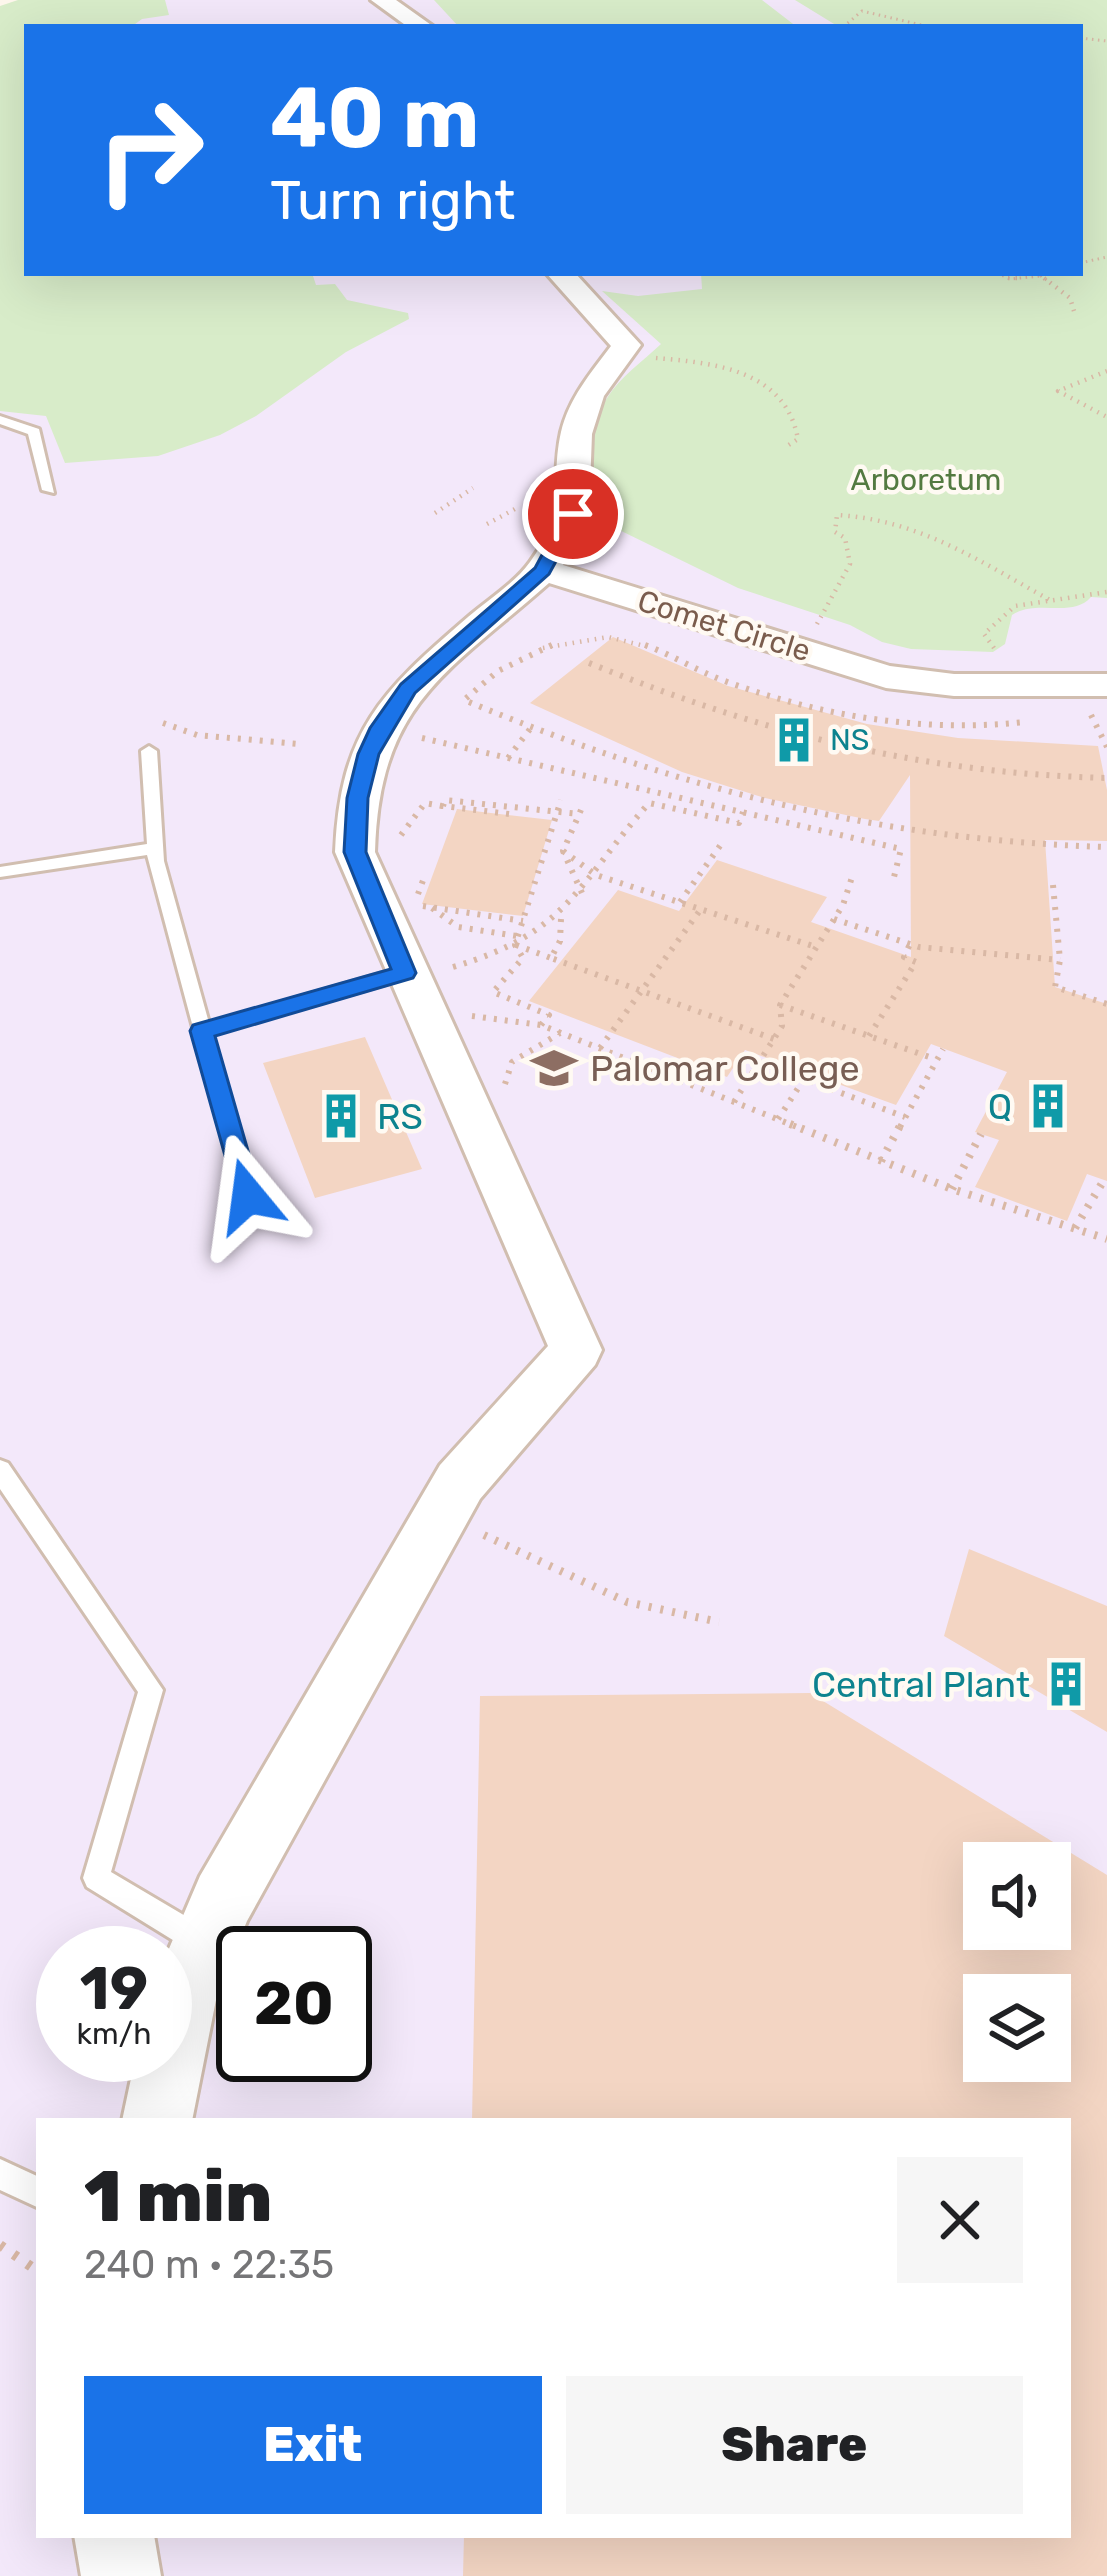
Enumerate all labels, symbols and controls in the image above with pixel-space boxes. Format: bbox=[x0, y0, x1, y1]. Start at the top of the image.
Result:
text: 40 m bbox=[270, 68, 479, 168]
icon: right bbox=[72, 72, 228, 228]
text: Turn right bbox=[270, 169, 515, 233]
park label: Arboretum bbox=[851, 462, 1001, 498]
pin bbox=[522, 463, 624, 565]
icon: arrive bbox=[540, 481, 606, 547]
street label: Comet Circle bbox=[633, 583, 815, 669]
building icon: NS bbox=[769, 715, 819, 765]
place label: NS bbox=[830, 722, 870, 758]
school or university icon: Palomar College bbox=[529, 1043, 579, 1093]
place label: Palomar College bbox=[590, 1047, 860, 1090]
building icon: Q bbox=[1023, 1081, 1073, 1131]
place label: Q bbox=[988, 1085, 1012, 1128]
building icon: RS bbox=[316, 1091, 366, 1141]
place label: RS bbox=[377, 1095, 423, 1138]
position arrow bbox=[185, 1133, 311, 1259]
building icon: Central Plant bbox=[1041, 1659, 1091, 1709]
place label: Central Plant bbox=[812, 1663, 1030, 1706]
map controls bbox=[963, 1842, 1071, 2082]
button: sound bbox=[963, 1842, 1071, 1950]
speed limit sign: 20 bbox=[216, 1926, 372, 2082]
text: 19 bbox=[80, 1953, 148, 2024]
button: layers bbox=[963, 1974, 1071, 2082]
text: km/h bbox=[77, 2016, 151, 2052]
text: 1 min bbox=[84, 2154, 272, 2239]
button: close bbox=[897, 2157, 1023, 2283]
text: 240 m · 22:35 bbox=[84, 2242, 334, 2288]
button: Exit bbox=[84, 2376, 542, 2514]
button: Share bbox=[566, 2376, 1023, 2514]

